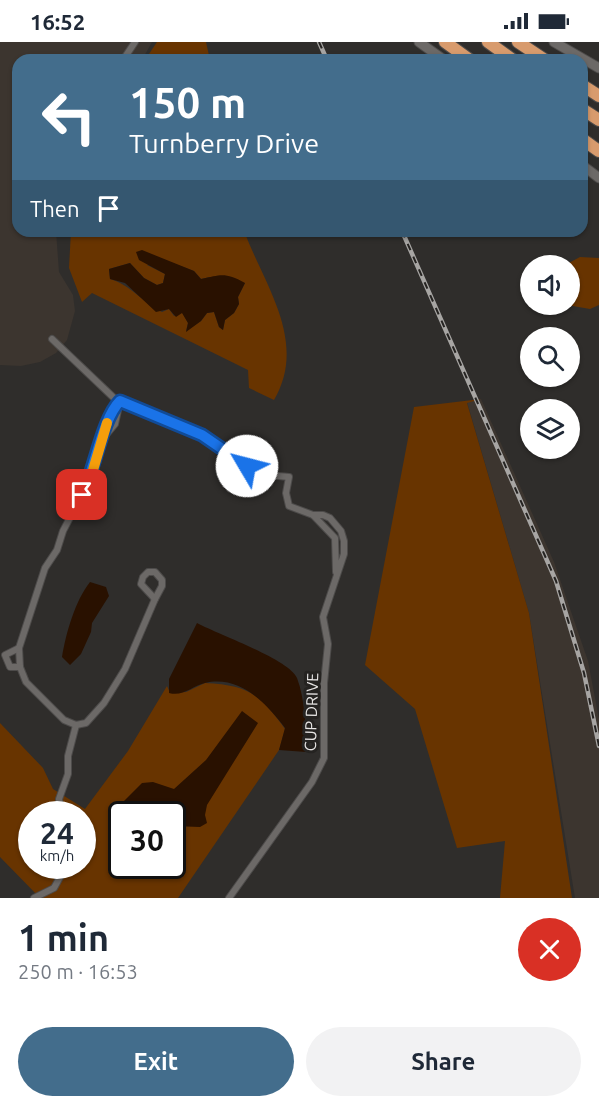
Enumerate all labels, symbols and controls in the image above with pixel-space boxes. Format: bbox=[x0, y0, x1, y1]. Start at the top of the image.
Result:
text: 16:52 bbox=[30, 9, 85, 34]
icon: left bbox=[30, 78, 108, 156]
text: 150 m bbox=[129, 79, 246, 126]
text: Turnberry Drive bbox=[129, 128, 319, 158]
icon: arrive bbox=[92, 192, 125, 225]
text: Then bbox=[30, 196, 80, 221]
map controls bbox=[520, 255, 580, 459]
button: sound bbox=[520, 255, 580, 315]
button: search bbox=[520, 327, 580, 387]
button: layers bbox=[520, 399, 580, 459]
position arrow bbox=[215, 434, 279, 498]
pin bbox=[56, 469, 107, 520]
icon: arrive bbox=[65, 478, 98, 511]
street label: CUP DRIVE bbox=[301, 672, 321, 752]
speed limit sign: 30 bbox=[108, 801, 186, 879]
text: 24 bbox=[40, 816, 74, 850]
text: km/h bbox=[40, 847, 74, 864]
text: 1 min bbox=[18, 917, 109, 958]
button: close bbox=[518, 918, 581, 981]
text: 250 m · 16:53 bbox=[18, 960, 138, 983]
button: Exit bbox=[18, 1027, 294, 1096]
button: Share bbox=[306, 1027, 581, 1096]

